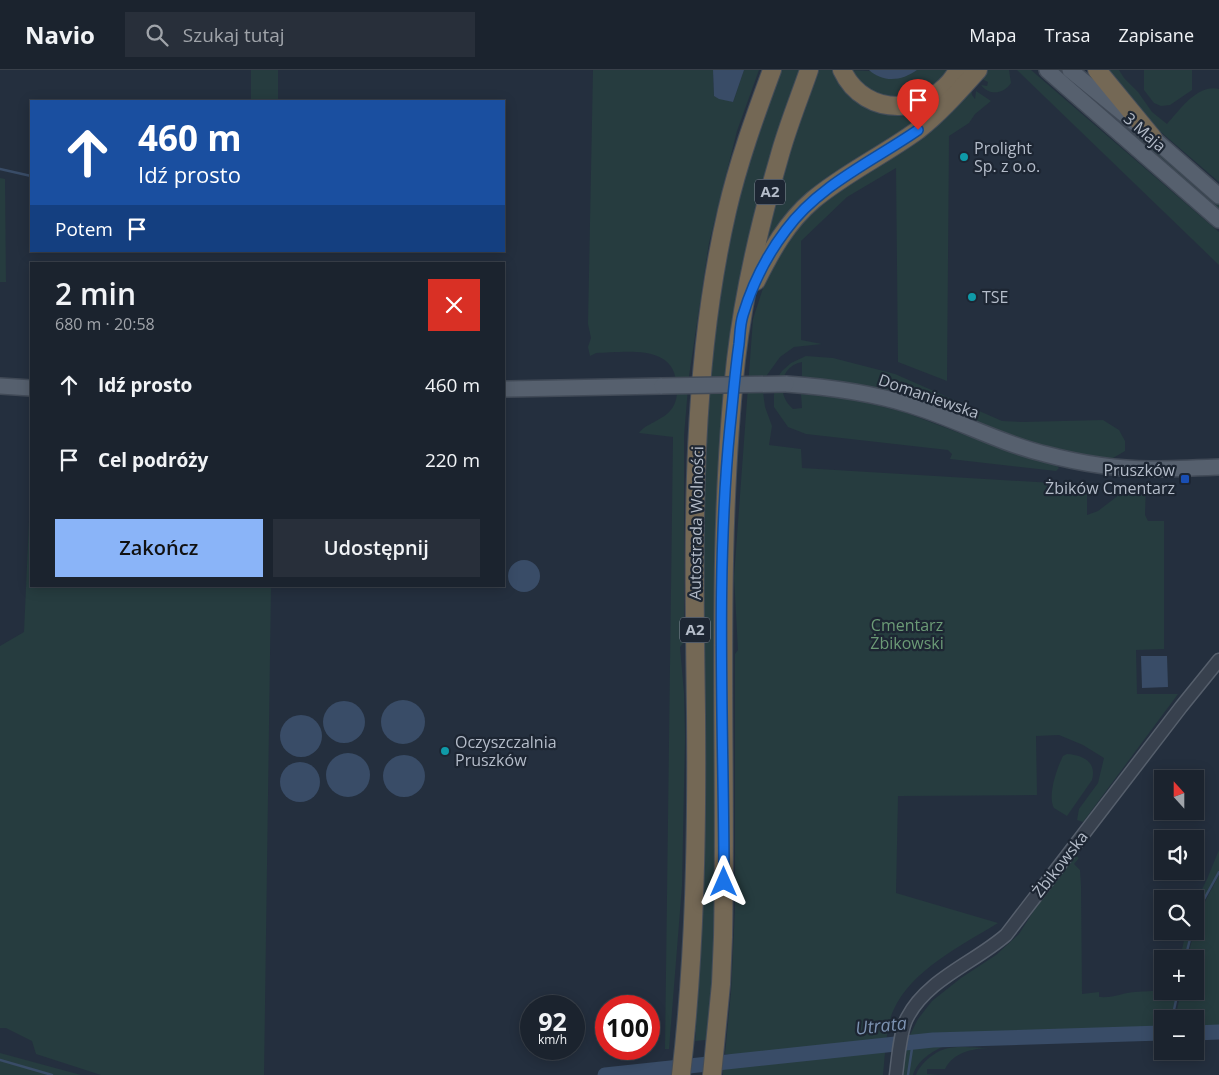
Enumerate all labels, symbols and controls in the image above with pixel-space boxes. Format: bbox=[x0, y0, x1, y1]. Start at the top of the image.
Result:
search box bbox=[125, 12, 475, 57]
text: Navio bbox=[25, 18, 95, 51]
icon: search bbox=[143, 21, 171, 49]
text: Szukaj tutaj bbox=[183, 22, 285, 48]
text: Mapa bbox=[969, 23, 1017, 47]
text: Trasa bbox=[1045, 23, 1090, 47]
text: Zapisane bbox=[1118, 23, 1194, 47]
pin bbox=[897, 79, 939, 130]
icon: arrive bbox=[904, 86, 932, 114]
street label: 3 Maja bbox=[1119, 107, 1171, 157]
text: 460 m bbox=[138, 114, 242, 161]
icon: ahead bbox=[55, 120, 120, 185]
place label: Prolight Sp. z o.o. bbox=[974, 137, 1040, 177]
marker: Prolight Sp. z o.o. bbox=[958, 151, 970, 163]
text: Idź prosto bbox=[138, 159, 241, 189]
road number: A2 bbox=[755, 180, 785, 204]
icon: arrive bbox=[123, 215, 151, 243]
text: Potem bbox=[55, 216, 113, 242]
text: 2 min bbox=[55, 273, 136, 314]
button: close bbox=[428, 279, 480, 331]
place label: TSE bbox=[982, 286, 1008, 308]
marker: TSE bbox=[966, 291, 978, 303]
text: 680 m · 20:58 bbox=[55, 313, 155, 335]
street label: Domaniewska bbox=[876, 368, 982, 424]
icon: ahead bbox=[55, 371, 83, 399]
text: Idź prosto bbox=[98, 372, 192, 398]
text: 460 m bbox=[425, 372, 480, 398]
icon: arrive bbox=[55, 446, 83, 474]
street label: Autostrada Wolności bbox=[684, 446, 708, 600]
text: Cel podróży bbox=[98, 447, 208, 473]
text: 220 m bbox=[425, 447, 480, 473]
place label: Pruszków Żbików Cmentarz bbox=[1045, 459, 1176, 499]
marker: Pruszków Żbików Cmentarz bbox=[1179, 473, 1191, 485]
button: Zakończ bbox=[55, 519, 263, 577]
button: Udostępnij bbox=[273, 519, 480, 577]
park label: Cmentarz Żbikowski bbox=[870, 614, 944, 654]
road number: A2 bbox=[680, 618, 710, 642]
place label: Oczyszczalnia Pruszków bbox=[455, 731, 557, 771]
marker: Oczyszczalnia Pruszków bbox=[439, 745, 451, 757]
north arrow bbox=[1154, 770, 1204, 820]
map controls bbox=[1154, 770, 1204, 1060]
street label: Żbikowska bbox=[1027, 826, 1093, 902]
button: sound bbox=[1154, 830, 1204, 880]
position arrow bbox=[697, 855, 749, 907]
button: search bbox=[1154, 890, 1204, 940]
button: + bbox=[1154, 950, 1204, 1000]
speed limit sign: 100 bbox=[595, 995, 660, 1060]
text: 92 bbox=[538, 1004, 567, 1038]
water label: Utrata bbox=[854, 1010, 908, 1040]
button: − bbox=[1154, 1010, 1204, 1060]
text: km/h bbox=[538, 1031, 567, 1048]

